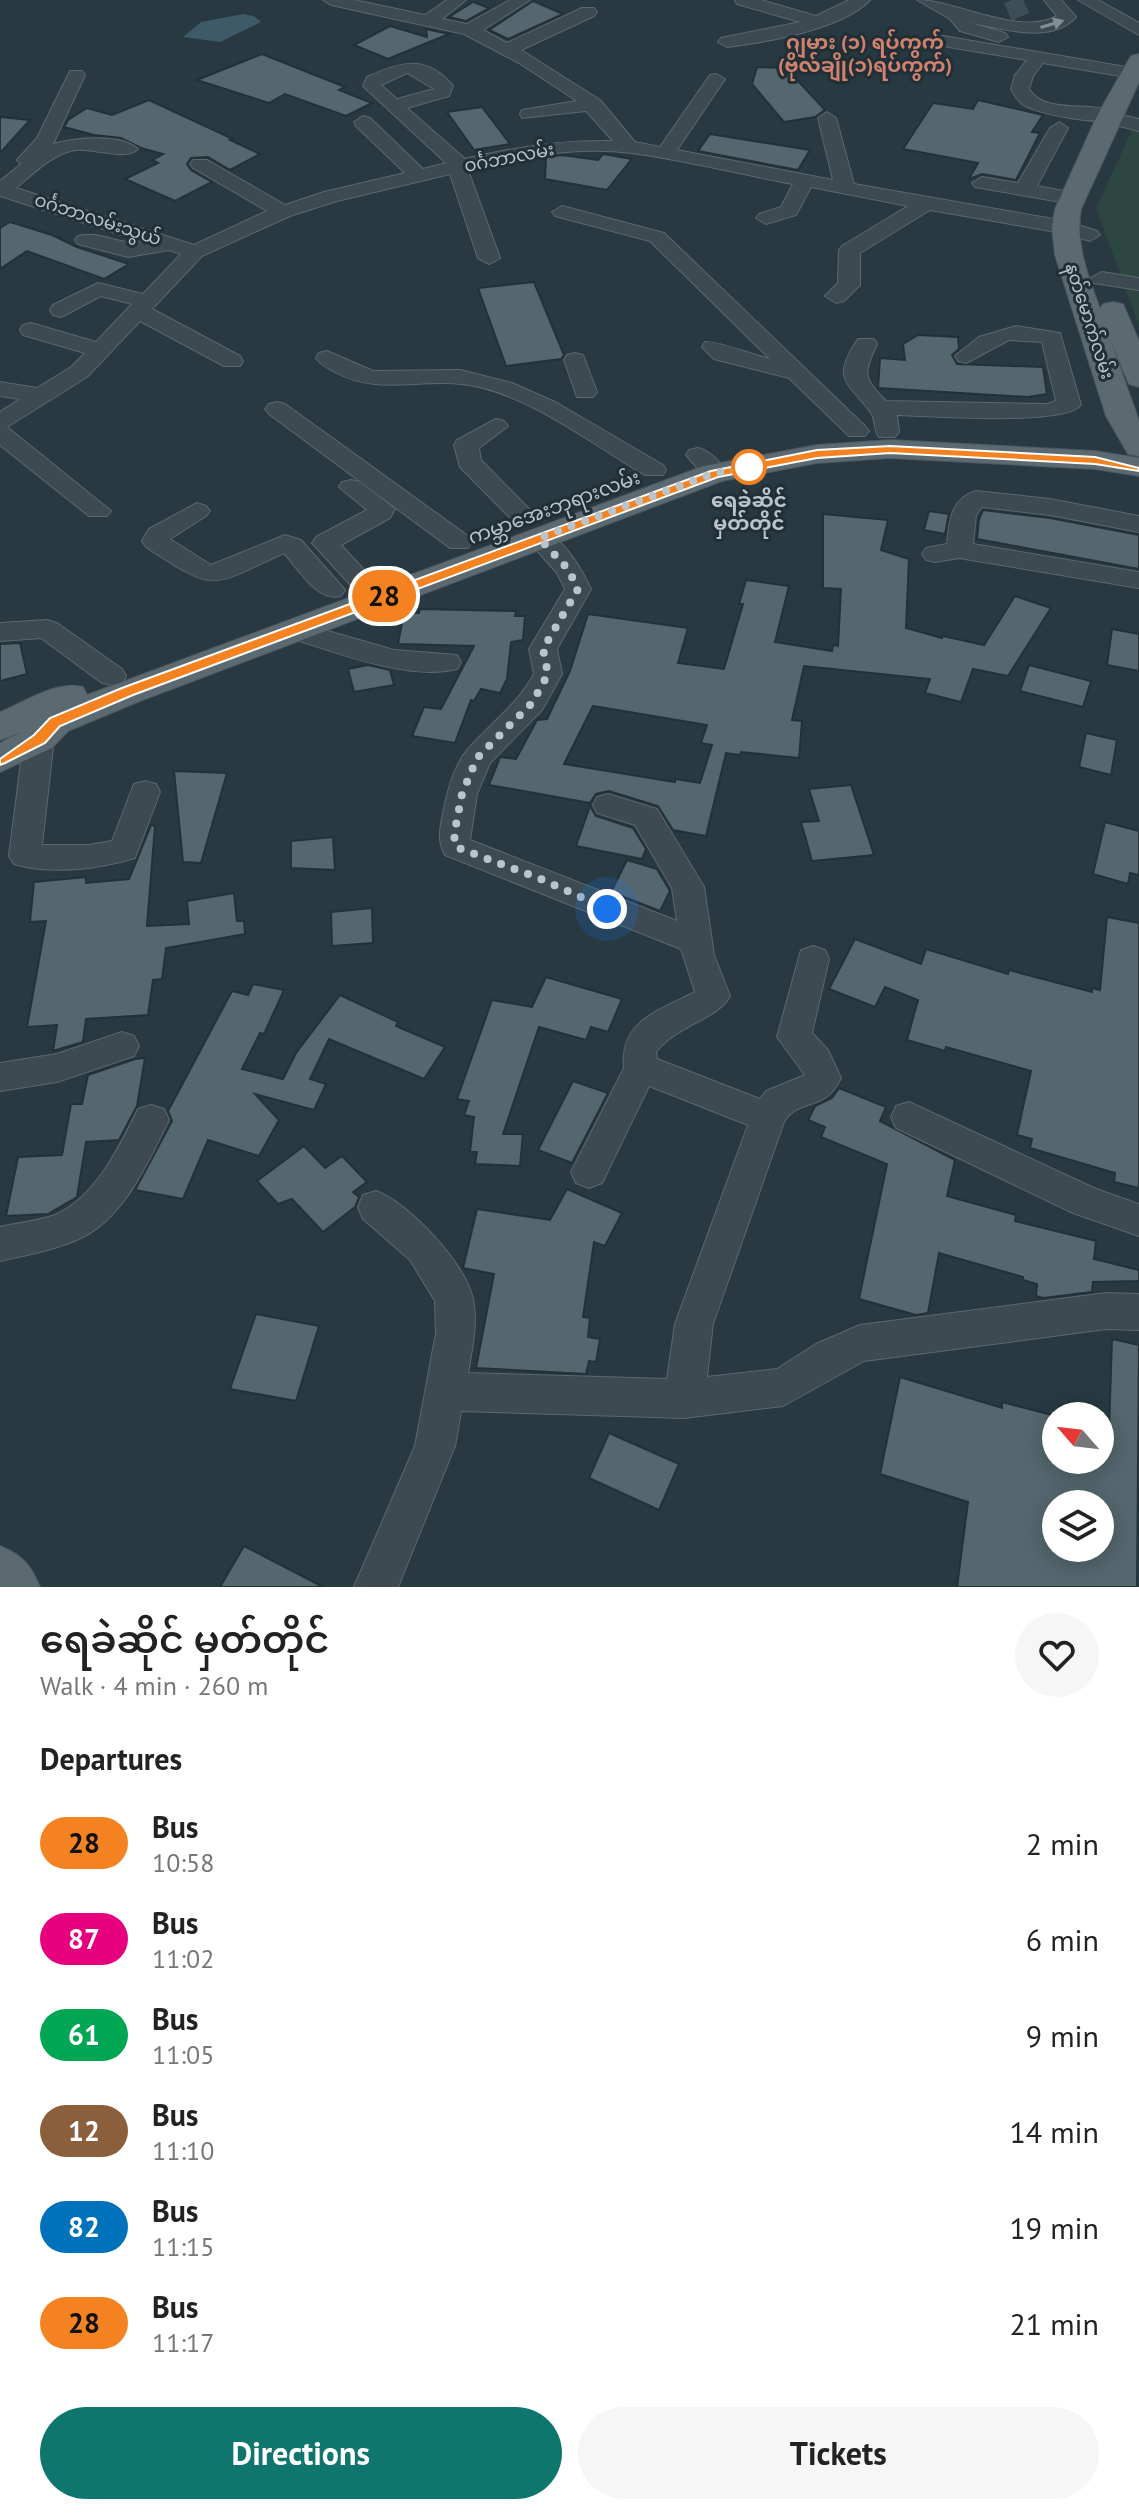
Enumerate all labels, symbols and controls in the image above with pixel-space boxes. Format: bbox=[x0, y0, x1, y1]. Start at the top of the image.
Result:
one-way arrow bbox=[1040, 17, 1064, 30]
district label: ဂျမား (၁) ရပ်ကွက် (ဗိုလ်ချို(၁)ရပ်ကွက်) bbox=[778, 29, 952, 82]
street label: ဝင်္ဂဘာလမ်း bbox=[462, 136, 556, 177]
street label: ဝင်္ဂဘာလမ်းသွယ် bbox=[31, 187, 165, 254]
street label: နတ်မောက်လမ်း bbox=[1057, 260, 1121, 383]
marker: ရေခဲဆိုင် မှတ်တိုင် bbox=[732, 450, 766, 484]
street label: ကမ္ဘာအေးဘုရားလမ်း bbox=[464, 463, 645, 554]
place label: ရေခဲဆိုင် မှတ်တိုင် bbox=[711, 487, 787, 539]
line badge: 28 bbox=[348, 570, 420, 622]
text: 28 bbox=[368, 577, 400, 614]
your location bbox=[587, 889, 627, 929]
north arrow bbox=[1042, 1402, 1114, 1474]
map controls bbox=[1042, 1402, 1114, 1562]
button: layers bbox=[1042, 1490, 1114, 1562]
button: heart bbox=[1015, 1613, 1099, 1697]
text: ရေခဲဆိုင် မှတ်တိုင် bbox=[40, 1614, 329, 1663]
text: Walk · 4 min · 260 m bbox=[40, 1669, 268, 1702]
text: Departures bbox=[40, 1739, 182, 1778]
text: Bus bbox=[152, 1807, 199, 1846]
text: 28 bbox=[68, 1824, 100, 1861]
text: 2 min bbox=[1026, 1824, 1099, 1863]
text: 10:58 bbox=[152, 1846, 214, 1879]
text: Bus bbox=[152, 1903, 199, 1942]
text: 87 bbox=[68, 1920, 100, 1957]
text: 6 min bbox=[1026, 1920, 1099, 1959]
text: 11:02 bbox=[152, 1942, 214, 1975]
text: Bus bbox=[152, 1999, 199, 2038]
text: 61 bbox=[68, 2016, 100, 2053]
text: 9 min bbox=[1026, 2016, 1099, 2055]
text: 11:05 bbox=[152, 2038, 214, 2071]
text: Bus bbox=[152, 2095, 199, 2134]
text: 12 bbox=[68, 2112, 100, 2149]
text: 14 min bbox=[1009, 2112, 1099, 2151]
text: 11:10 bbox=[152, 2134, 214, 2167]
text: Bus bbox=[152, 2191, 199, 2230]
text: 82 bbox=[68, 2208, 100, 2245]
text: 19 min bbox=[1009, 2208, 1099, 2247]
text: 11:15 bbox=[152, 2230, 214, 2263]
text: Bus bbox=[152, 2287, 199, 2326]
text: 28 bbox=[68, 2304, 100, 2341]
text: 21 min bbox=[1009, 2304, 1099, 2343]
text: 11:17 bbox=[152, 2326, 214, 2359]
button: Directions bbox=[40, 2407, 562, 2499]
button: Tickets bbox=[578, 2407, 1099, 2499]

